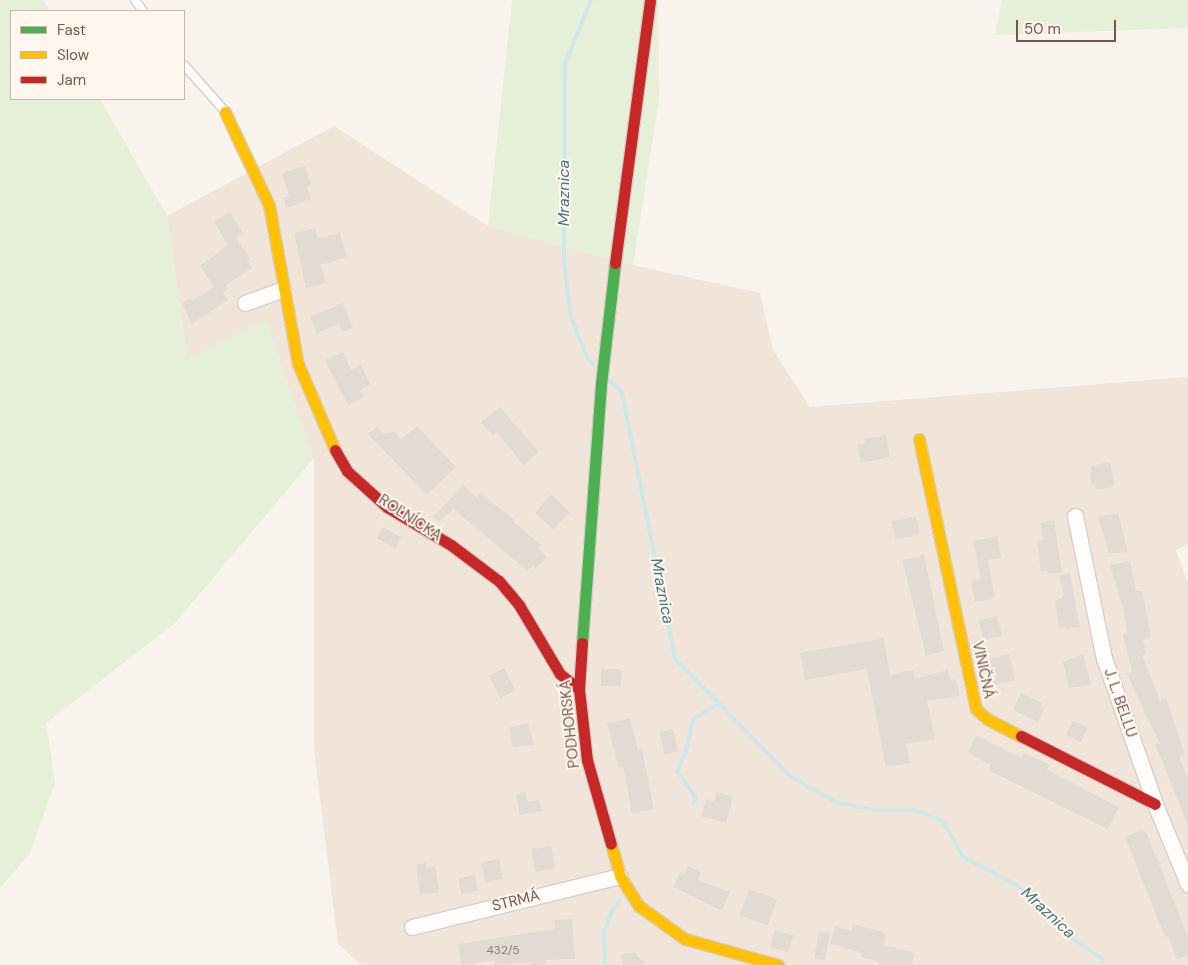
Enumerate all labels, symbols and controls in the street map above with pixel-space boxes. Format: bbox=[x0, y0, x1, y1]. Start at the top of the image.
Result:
legend bbox=[10, 10, 185, 100]
scale bar bbox=[1018, 10, 1118, 42]
text: 50 m bbox=[1024, 19, 1061, 39]
text: Fast bbox=[57, 20, 86, 40]
text: Slow bbox=[57, 45, 89, 65]
text: Jam bbox=[57, 70, 86, 90]
water label: Mraznica bbox=[554, 160, 574, 226]
street label: ROĽNÍCKA bbox=[375, 491, 445, 545]
water label: Mraznica bbox=[646, 556, 678, 626]
street label: VINIČNÁ bbox=[968, 640, 998, 700]
street label: J. L. BELLU bbox=[1100, 666, 1140, 740]
street label: PODHORSKÁ bbox=[556, 679, 584, 769]
water label: Mraznica bbox=[1017, 883, 1079, 943]
street label: STRMÁ bbox=[490, 886, 542, 916]
house number: 432/5 bbox=[487, 944, 519, 958]

